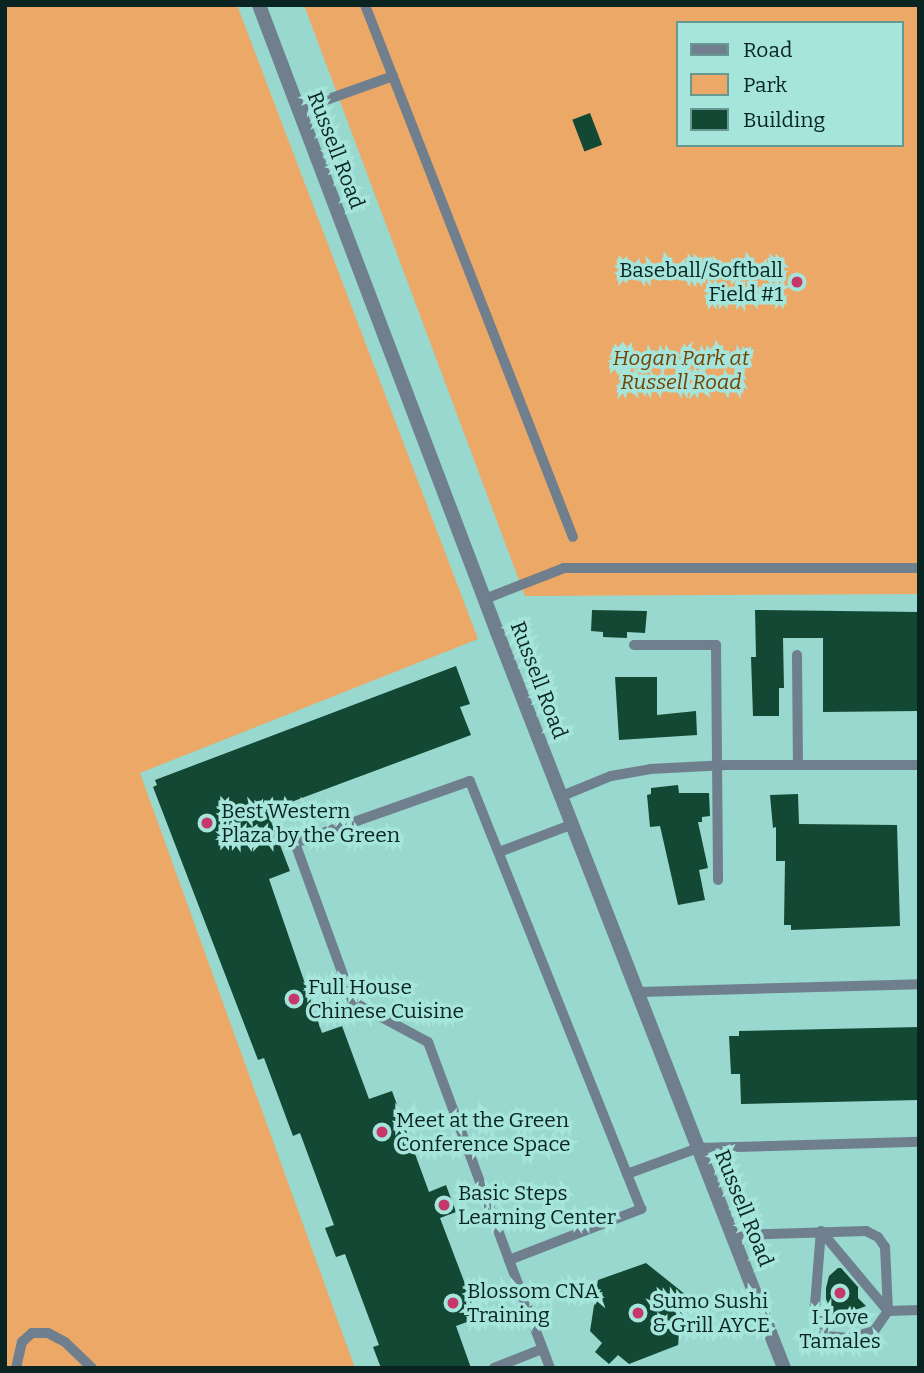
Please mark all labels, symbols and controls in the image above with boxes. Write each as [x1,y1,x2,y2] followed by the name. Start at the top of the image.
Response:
[676,21,903,147] legend
[743,37,792,63] text: Road
[743,72,787,98] text: Park
[302,88,370,212] street label: Russell Road
[743,107,825,133] text: Building
[619,257,783,307] place label: Baseball/Softball Field #1
[789,274,805,290] marker: Baseball/Softball Field #1
[613,345,749,395] park label: Hogan Park at Russell Road
[505,618,573,742] street label: Russell Road
[221,798,400,848] place label: Best Western Plaza by the Green
[199,815,215,831] marker: Best Western Plaza by the Green
[308,974,464,1024] place label: Full House Chinese Cuisine
[286,991,302,1007] marker: Full House Chinese Cuisine
[396,1107,570,1157] place label: Meet at the Green Conference Space
[374,1124,390,1140] marker: Meet at the Green Conference Space
[709,1146,779,1270] street label: Russell Road
[458,1180,616,1230] place label: Basic Steps Learning Center
[436,1197,452,1213] marker: Basic Steps Learning Center
[467,1278,599,1328] place label: Blossom CNA Training
[832,1285,848,1301] marker: I Love Tamales
[652,1288,770,1338] place label: Sumo Sushi & Grill AYCE
[445,1295,461,1311] marker: Blossom CNA Training
[799,1304,881,1354] place label: I Love Tamales
[630,1305,646,1321] marker: Sumo Sushi & Grill AYCE

